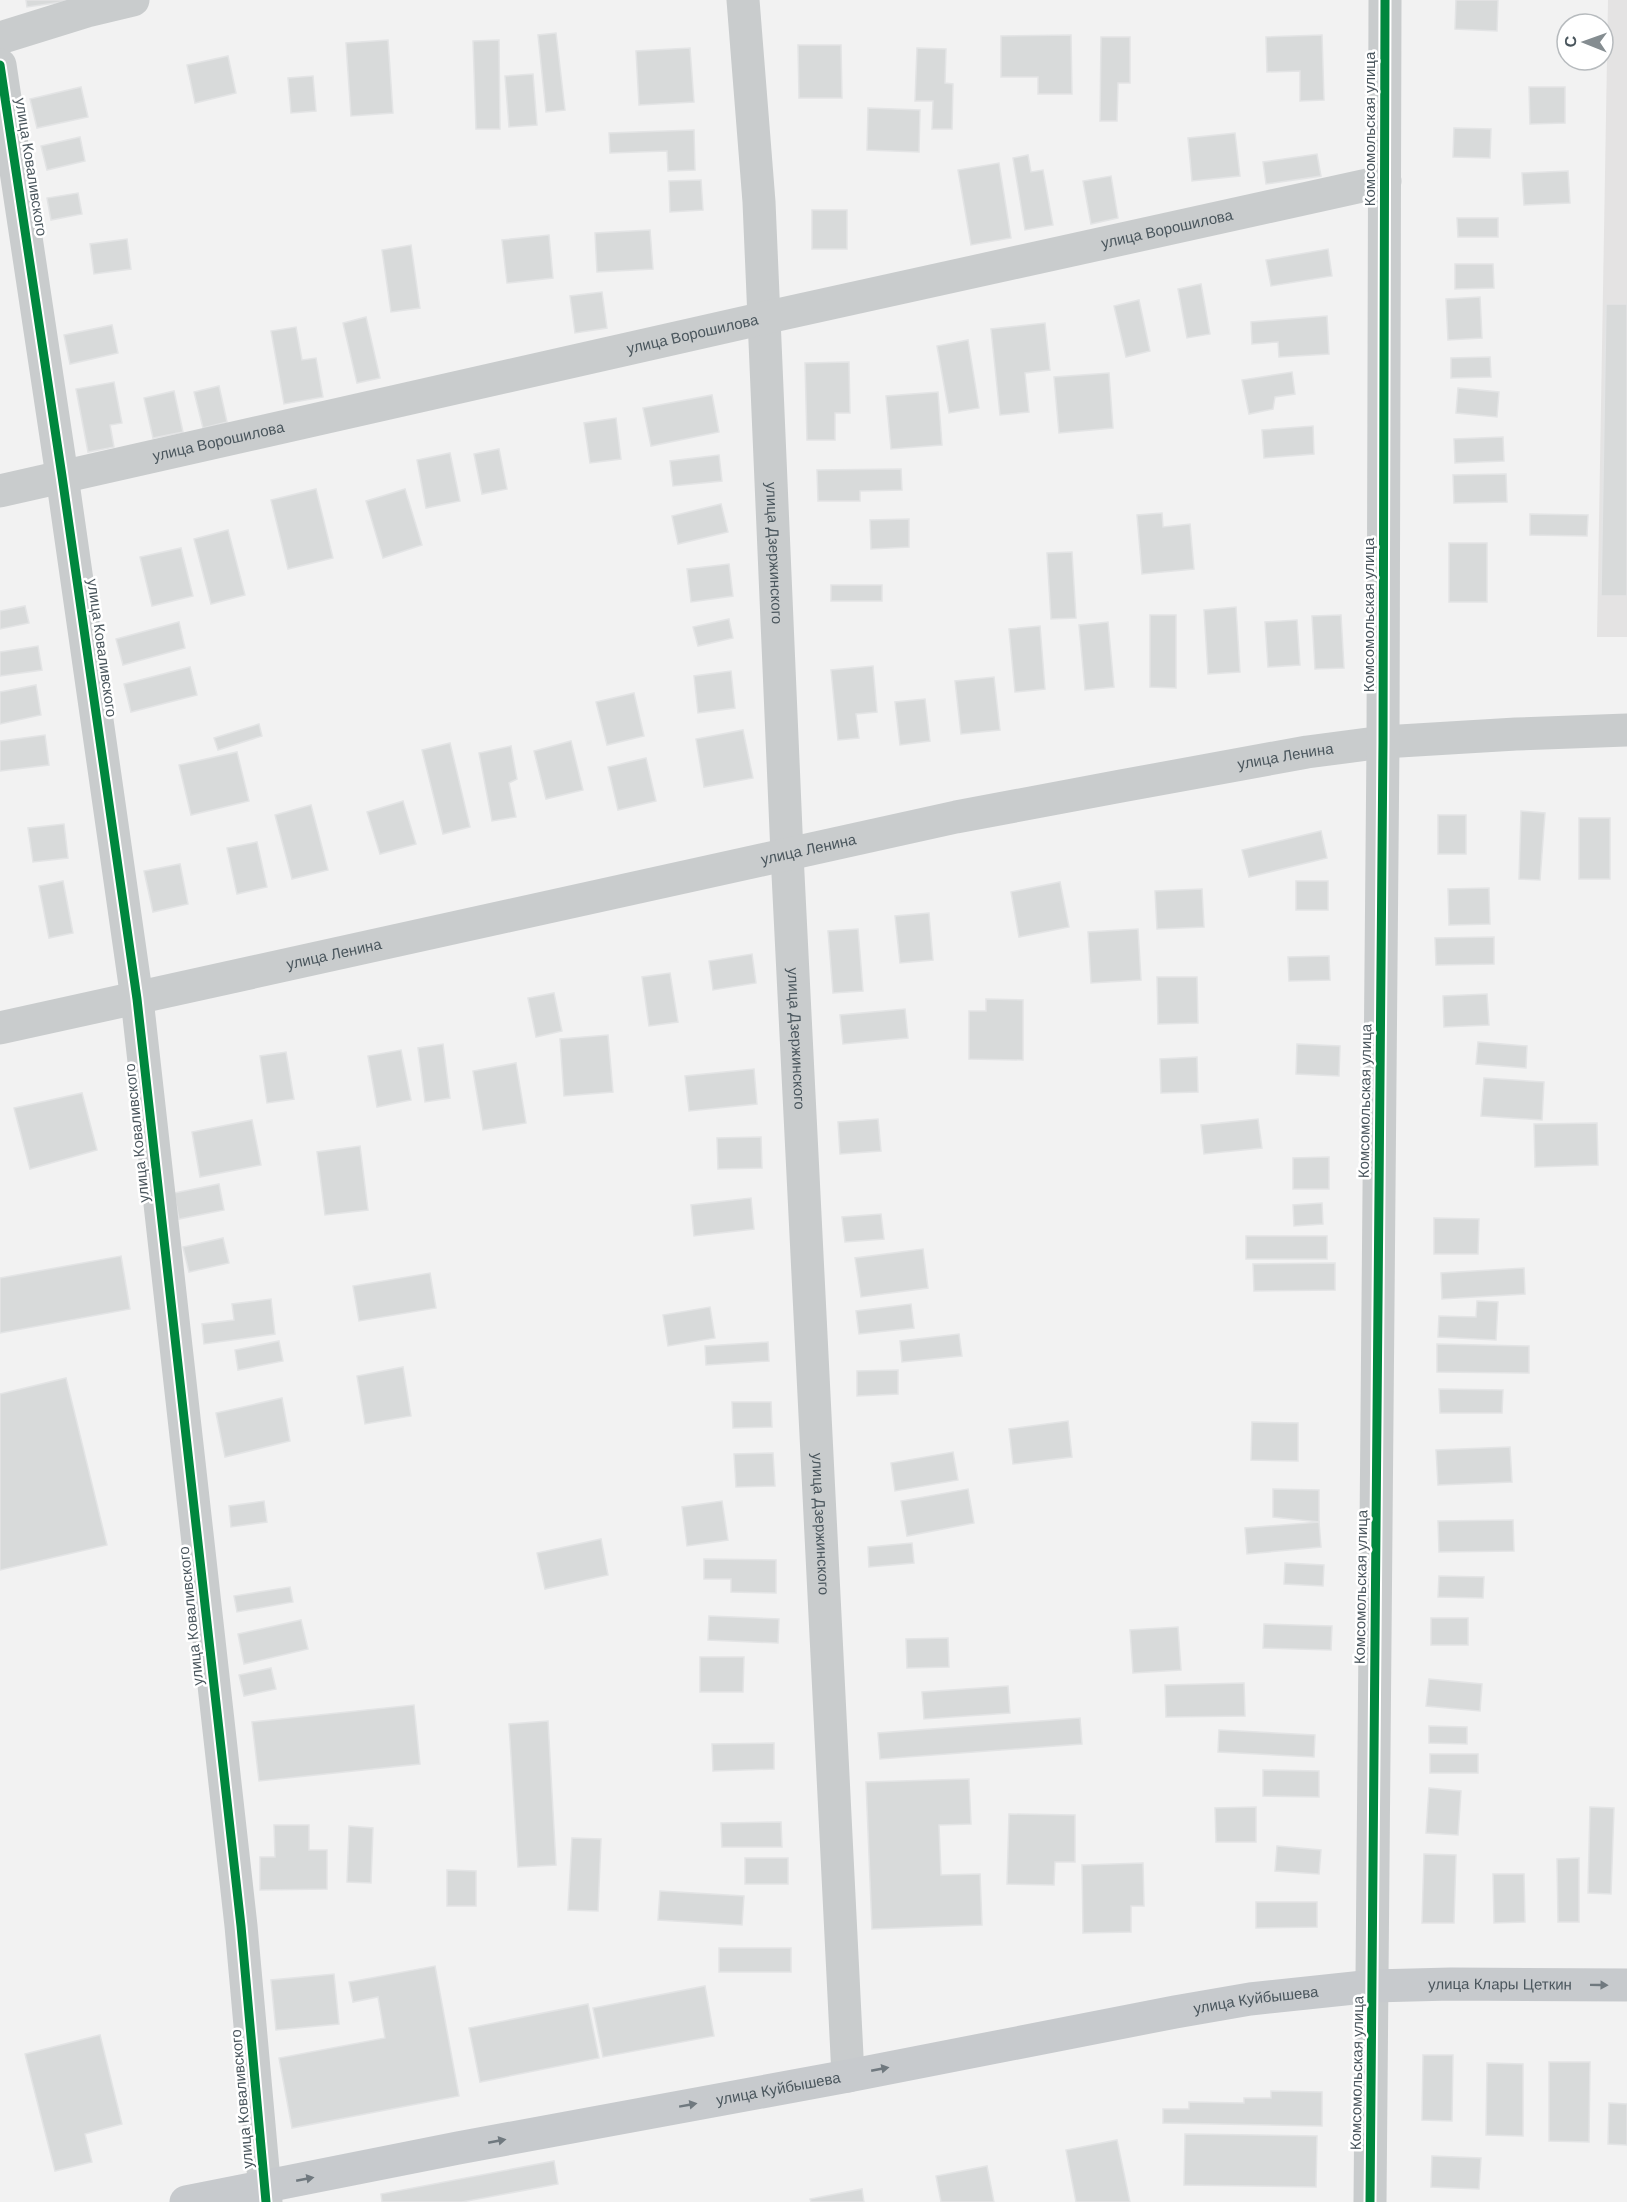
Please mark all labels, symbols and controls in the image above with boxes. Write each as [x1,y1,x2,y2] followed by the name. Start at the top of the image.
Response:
[1555,12,1615,72] north arrow
[1562,35,1579,48] text: С
[1361,51,1378,206] street label: Комсомольская улица
[12,97,51,237] street label: улица Коваливского
[1099,206,1235,251] street label: улица Ворошилова
[625,310,760,357] street label: улица Ворошилова
[151,418,286,464] street label: улица Ворошилова
[763,482,786,624] street label: улица Дзержинского
[1360,537,1377,692] street label: Комсомольская улица
[84,578,121,718] street label: улица Коваливского
[1236,740,1335,773] street label: улица Ленина
[759,830,858,868] street label: улица Ленина
[285,935,384,973] street label: улица Ленина
[785,967,809,1110] street label: улица Дзержинского
[1355,1023,1374,1178] street label: Комсомольская улица
[121,1063,152,1203] street label: улица Коваливского
[809,1452,833,1595] street label: улица Дзержинского
[1351,1509,1370,1664] street label: Комсомольская улица
[175,1546,206,1686] street label: улица Коваливского
[1428,1975,1572,1993] street label: улица Клары Цеткин
[1590,1980,1609,1990] one-way arrow
[1192,1983,1320,2017] street label: улица Куйбышева
[1347,1995,1366,2150] street label: Комсомольская улица
[227,2029,256,2169] street label: улица Коваливского
[871,2064,890,2073] one-way arrow
[715,2068,842,2108] street label: улица Куйбышева
[679,2100,698,2109] one-way arrow
[487,2136,506,2145] one-way arrow
[296,2173,315,2183] one-way arrow

